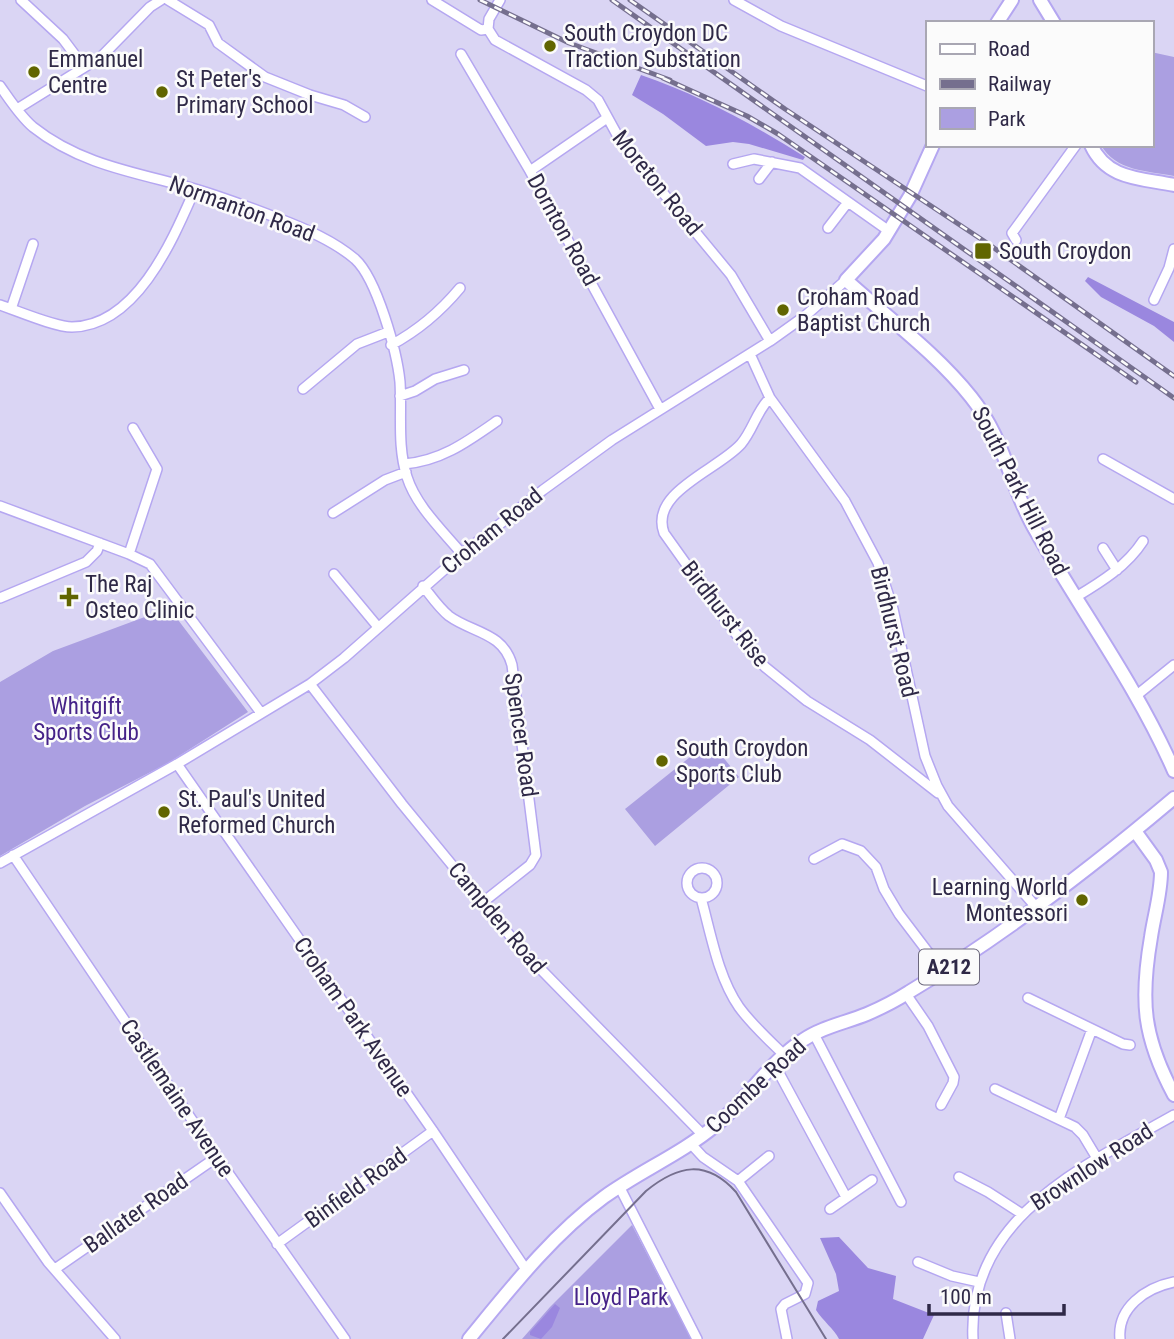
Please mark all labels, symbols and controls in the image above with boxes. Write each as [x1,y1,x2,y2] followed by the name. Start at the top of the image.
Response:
[564,20,741,73] place label: South Croydon DC Traction Substation
[926,21,1153,147] legend
[988,37,1030,61] text: Road
[542,38,558,54] marker: South Croydon DC Traction Substation
[48,46,143,99] place label: Emmanuel Centre
[26,64,42,80] marker: Emmanuel Centre
[176,66,313,119] place label: St Peter's Primary School
[988,72,1051,96] text: Railway
[154,84,170,100] marker: St Peter's Primary School
[988,107,1026,131] text: Park
[606,125,708,241] street label: Moreton Road
[521,169,605,291] street label: Dornton Road
[165,170,319,248] street label: Normanton Road
[999,238,1132,265] place label: South Croydon
[973,241,993,261] marker: South Croydon
[797,284,930,337] place label: Croham Road Baptist Church
[775,302,791,318] marker: Croham Road Baptist Church
[966,402,1074,580] street label: South Park Hill Road
[436,482,548,580] street label: Croham Road
[675,556,775,672] street label: Birdhurst Rise
[865,564,923,700] street label: Birdhurst Road
[85,571,194,624] place label: The Raj Osteo Clinic
[59,587,79,607] marker: The Raj Osteo Clinic
[499,671,543,799] street label: Spencer Road
[33,693,139,746] park label: Whitgift Sports Club
[676,735,809,788] place label: South Croydon Sports Club
[654,753,670,769] marker: South Croydon Sports Club
[178,786,335,839] place label: St. Paul's United Reformed Church
[156,804,172,820] marker: St. Paul's United Reformed Church
[442,857,552,979] street label: Campden Road
[932,874,1068,927] place label: Learning World Montessori
[1074,892,1090,908] marker: Learning World Montessori
[288,932,418,1102] street label: Croham Park Avenue
[919,950,979,984] road number: A212
[114,1014,240,1182] street label: Castlemaine Avenue
[700,1033,812,1139] street label: Coombe Road
[1026,1117,1158,1217] street label: Brownlow Road
[300,1142,412,1234] street label: Binfield Road
[79,1167,193,1259] street label: Ballater Road
[929,1272,1064,1316] scale bar
[574,1284,669,1311] park label: Lloyd Park
[940,1285,992,1309] text: 100 m

